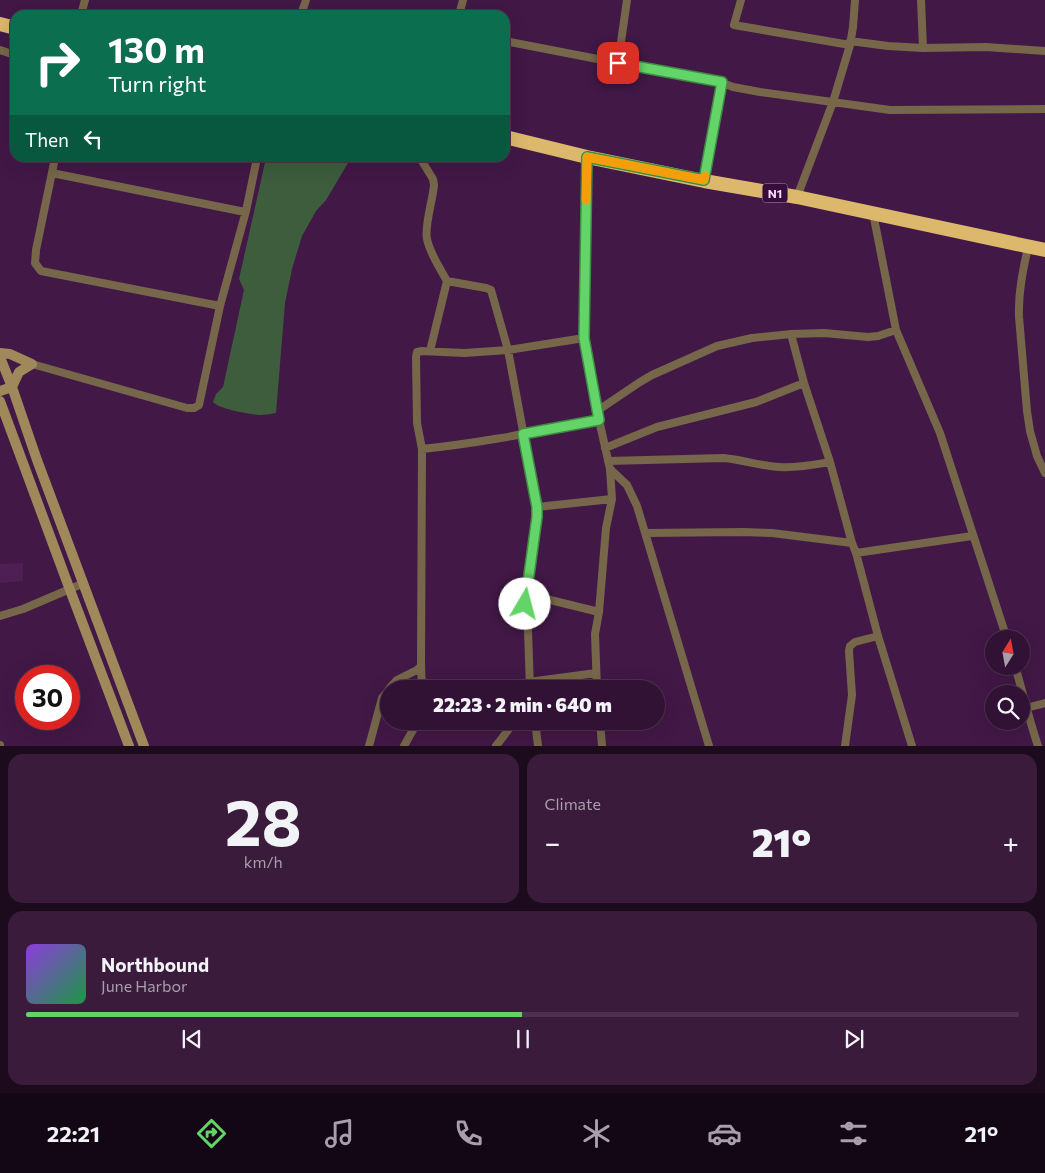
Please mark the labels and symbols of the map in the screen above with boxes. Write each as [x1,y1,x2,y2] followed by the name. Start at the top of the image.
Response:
[597,42,639,84] pin
[762,184,788,202] road number: N1
[498,577,550,629] position arrow
[985,630,1030,675] north arrow
[15,665,80,730] speed limit sign: 30

